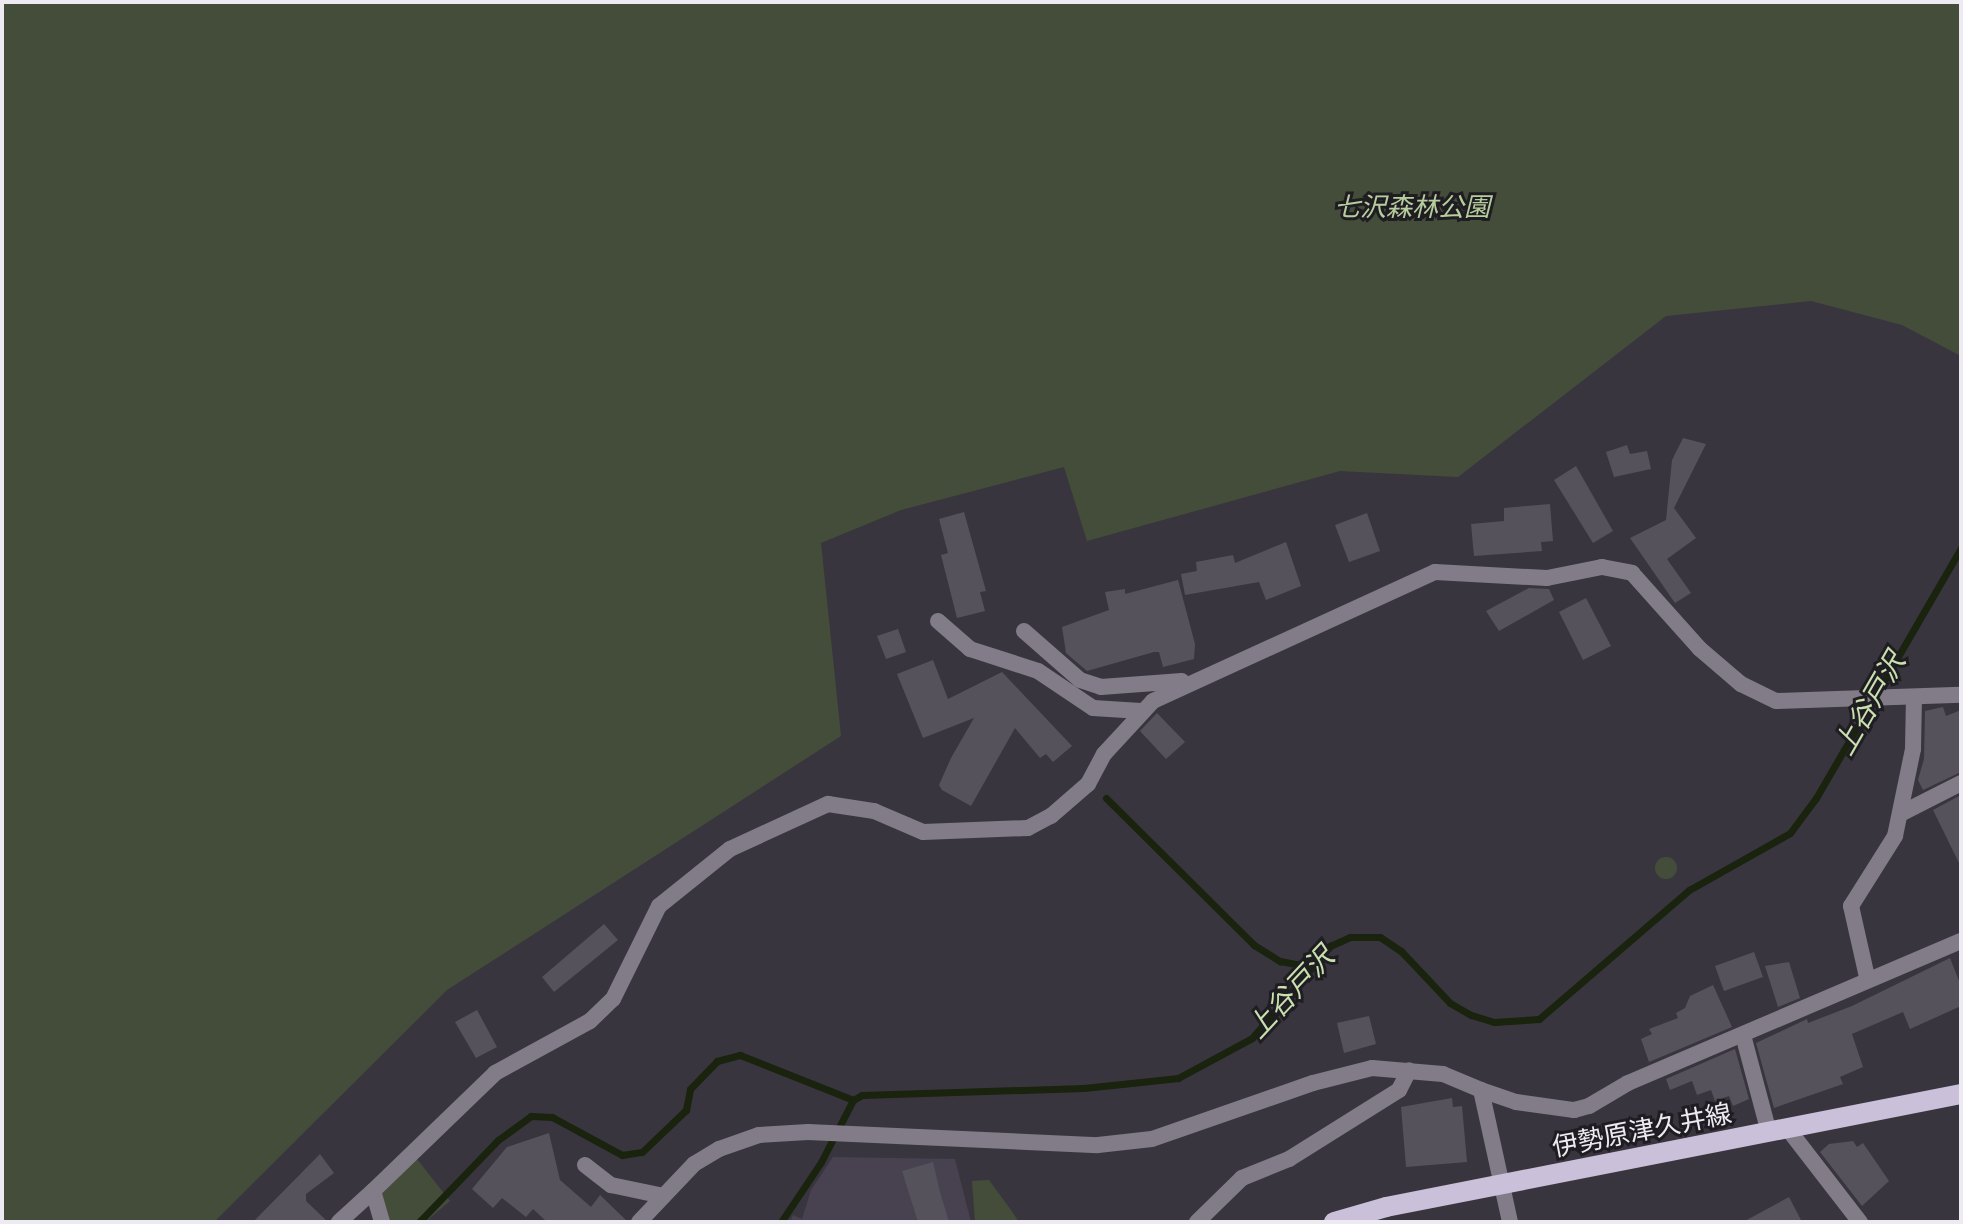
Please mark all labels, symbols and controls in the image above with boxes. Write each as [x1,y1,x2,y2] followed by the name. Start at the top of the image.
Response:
[1334,192,1490,224] park label: 七沢森林公園
[1827,647,1913,761] water label: 上谷戸沢
[1241,941,1341,1045] water label: 上谷戸沢
[1550,1098,1734,1164] street label: 伊勢原津久井線

